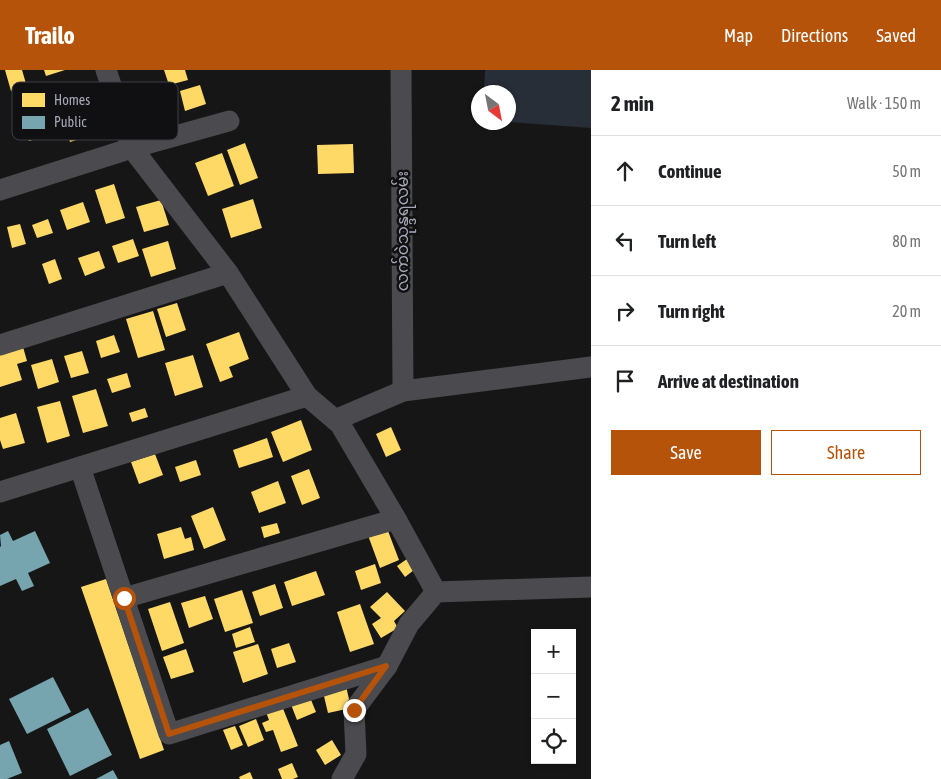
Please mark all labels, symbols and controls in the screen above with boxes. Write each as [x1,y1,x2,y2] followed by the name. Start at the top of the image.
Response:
[25,22,75,49] text: Trailo
[724,25,753,46] text: Map
[781,25,848,46] text: Directions
[876,25,916,46] text: Saved
[12,82,178,140] legend
[471,85,516,130] north arrow
[611,91,654,115] text: 2 min
[54,92,90,108] text: Homes
[847,94,921,112] text: Walk · 150 m
[54,114,87,130] text: Public
[611,157,639,185] icon: ahead
[658,160,722,182] text: Continue
[892,162,921,180] text: 50 m
[391,171,417,291] street label: လက်ဝဲသုန္ဒရလမ်း
[611,227,639,255] icon: left
[658,230,716,252] text: Turn left
[892,232,921,250] text: 80 m
[611,297,639,325] icon: right
[658,300,725,322] text: Turn right
[892,302,921,320] text: 20 m
[611,367,639,395] icon: arrive
[658,370,799,392] text: Arrive at destination
[611,430,761,475] button: Save
[771,430,921,475] button: Share
[113,587,136,610] route start
[531,629,576,764] map controls
[531,629,576,674] button: +
[531,674,576,719] button: −
[343,699,366,722] route end
[531,719,576,764] button: locate

